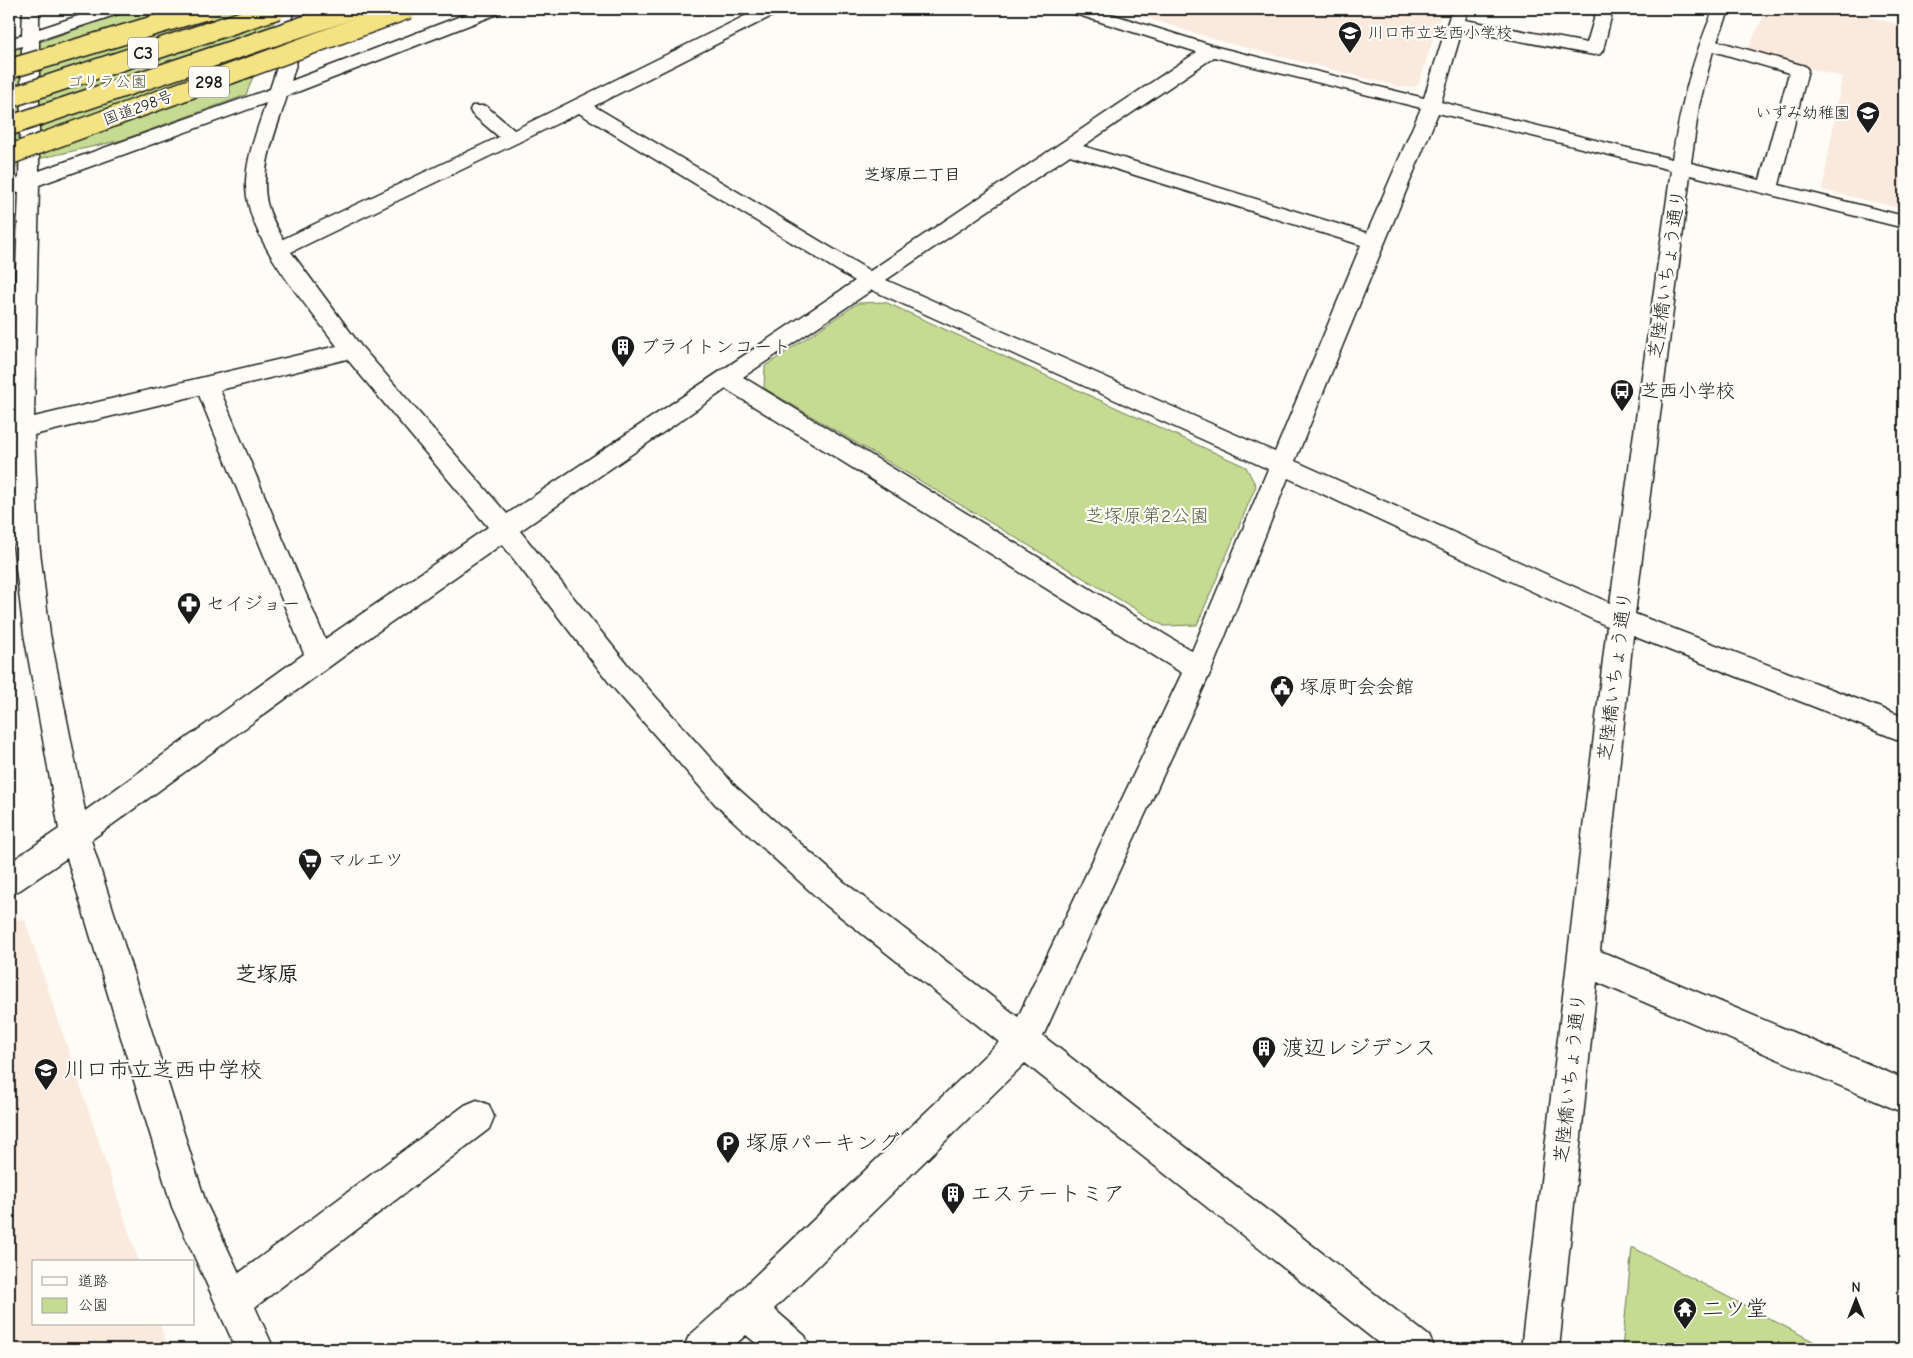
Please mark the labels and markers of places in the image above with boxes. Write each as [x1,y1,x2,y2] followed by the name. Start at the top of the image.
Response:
[1337,20,1363,54] school or university icon: 川口市立芝西小学校
[1368,24,1512,42] place label: 川口市立芝西小学校
[1855,100,1881,134] school or university icon: いずみ幼稚園
[1755,104,1850,122] place label: いずみ幼稚園
[610,334,636,368] building icon: ブライトンコート
[640,336,791,358] place label: ブライトンコート
[1609,378,1635,412] bus stop icon: 芝西小学校
[1640,380,1735,402] place label: 芝西小学校
[176,591,202,625] pharmacy icon: セイジョー
[206,593,301,615] place label: セイジョー
[1269,674,1295,708] public building icon: 塚原町会会館
[1300,676,1414,698] place label: 塚原町会会館
[297,847,323,881] supermarket icon: マルエツ
[328,849,404,871] place label: マルエツ
[1251,1035,1277,1069] building icon: 渡辺レジデンス
[1282,1035,1436,1061] place label: 渡辺レジデンス
[33,1057,59,1091] school or university icon: 川口市立芝西中学校
[64,1057,262,1083] place label: 川口市立芝西中学校
[715,1130,741,1164] parking icon: 塚原パーキング
[746,1130,900,1156] place label: 塚原パーキング
[940,1181,966,1215] building icon: エステートミア
[970,1181,1125,1207] place label: エステートミア
[1672,1296,1698,1330] temple icon: 二ツ堂
[1702,1296,1768,1322] place label: 二ツ堂

